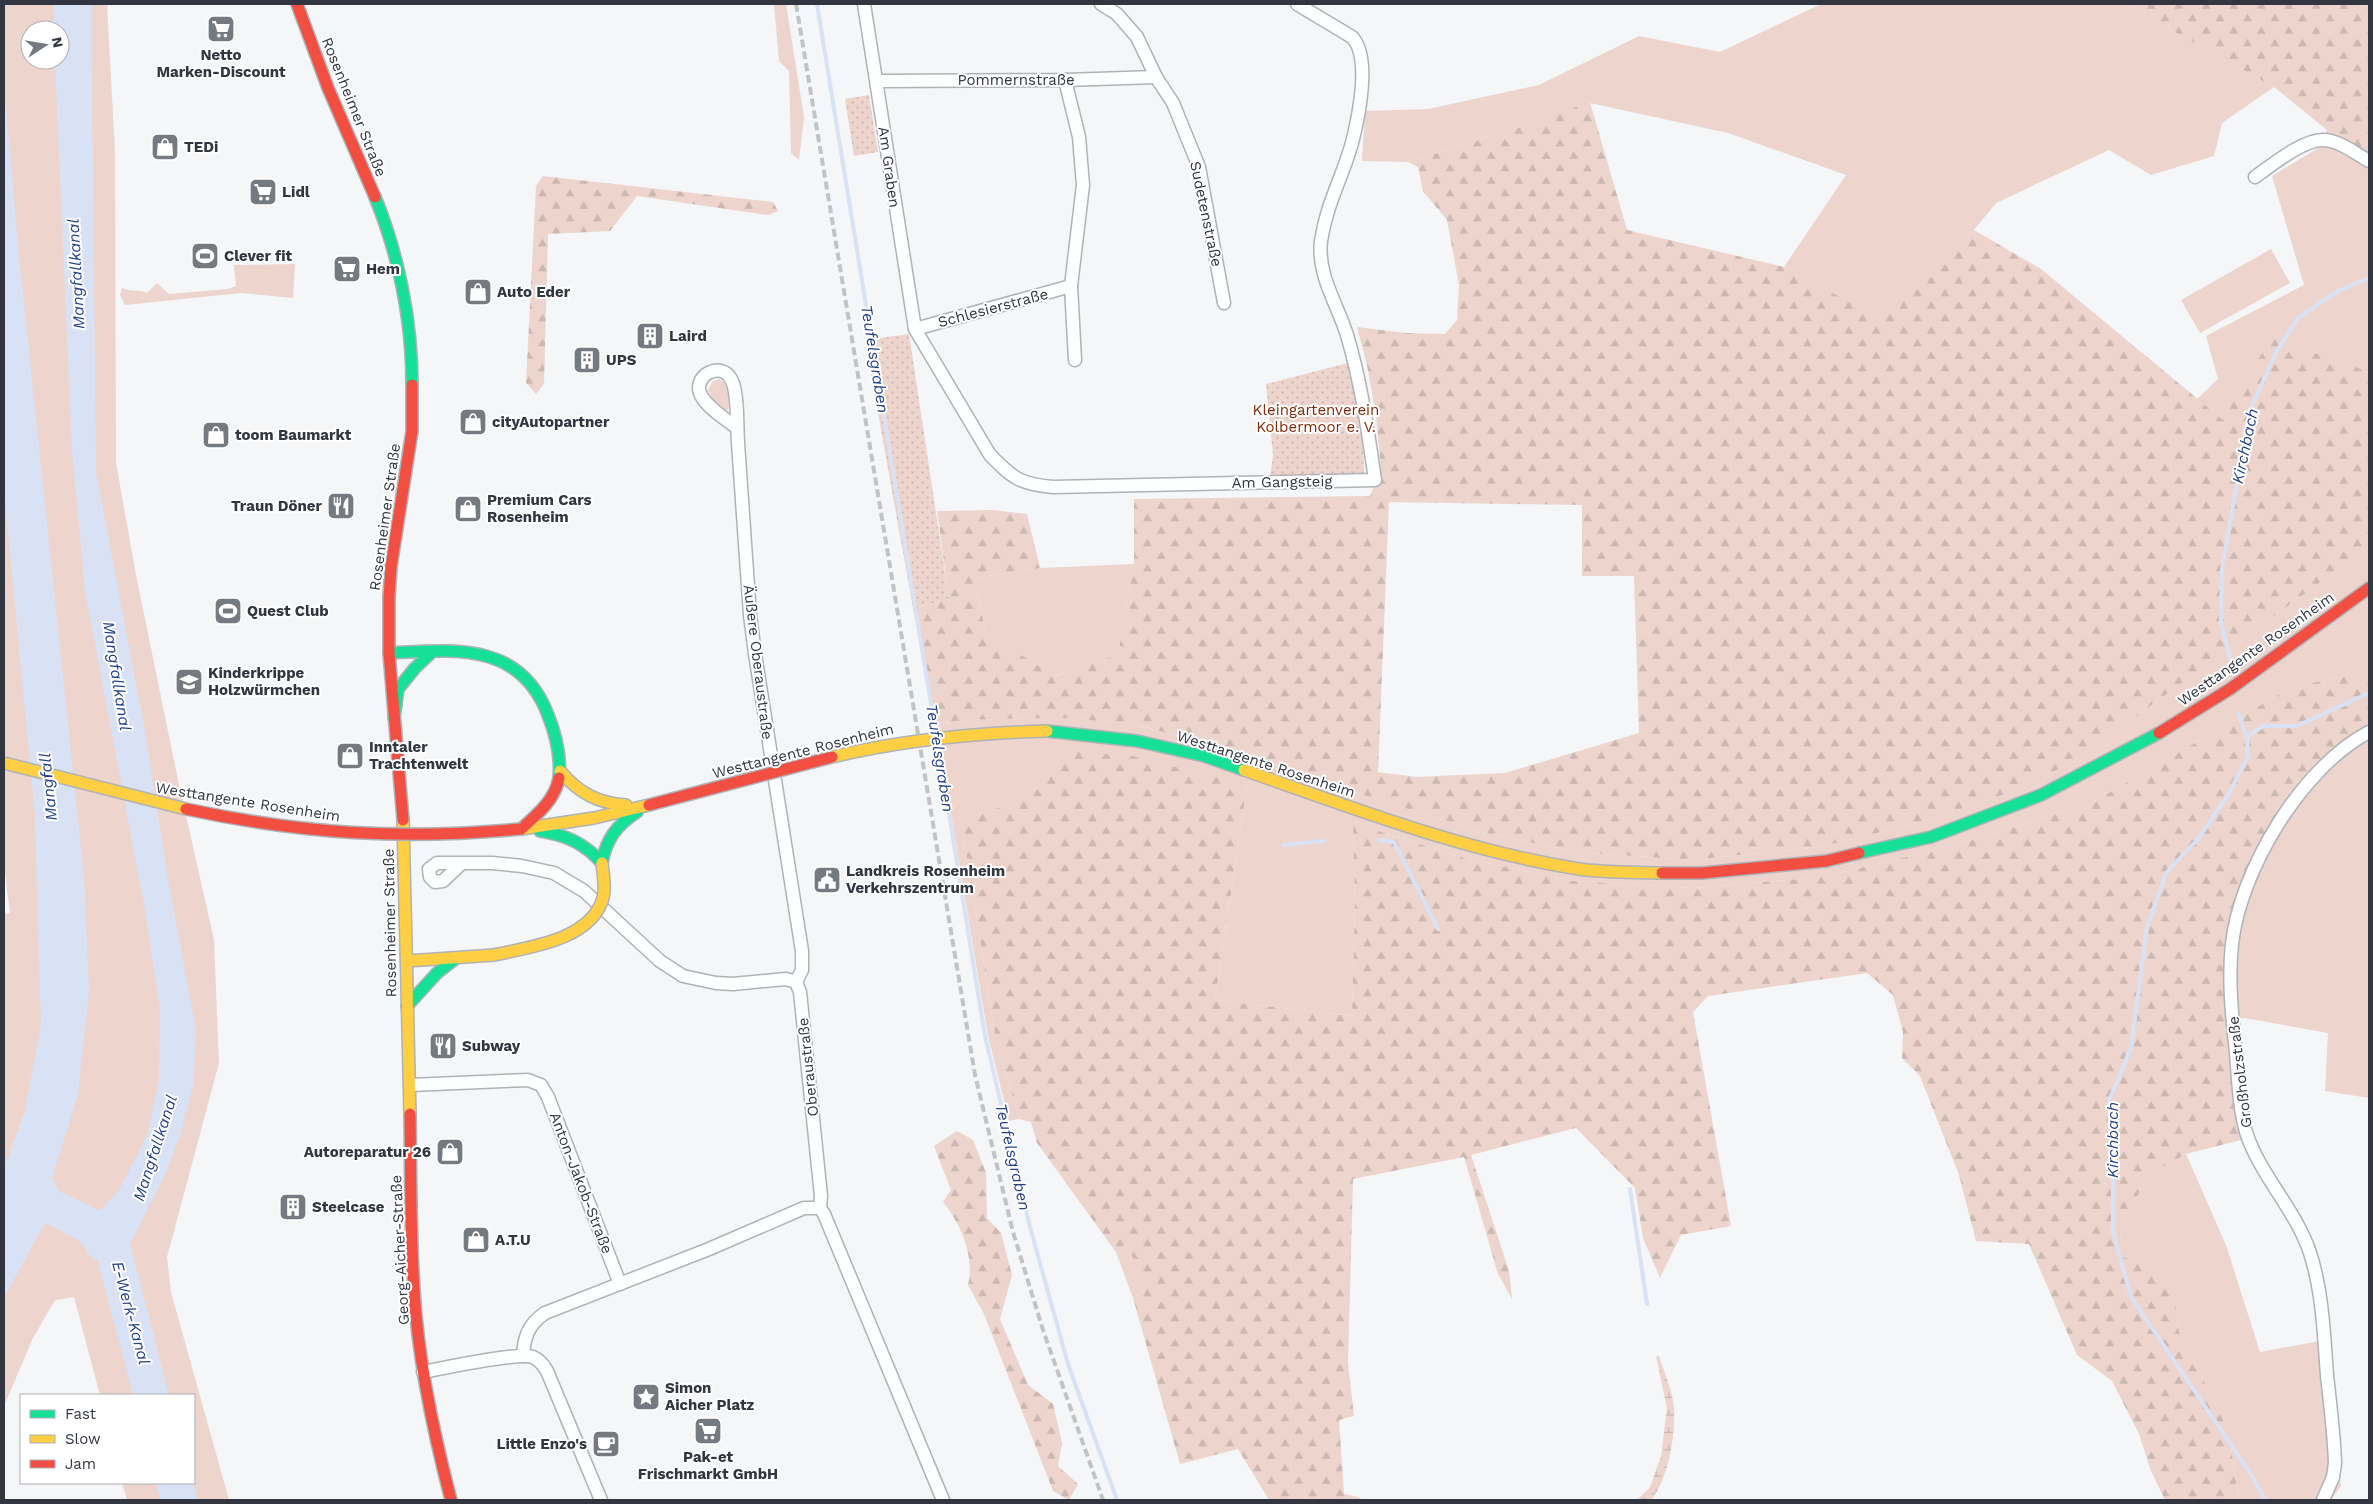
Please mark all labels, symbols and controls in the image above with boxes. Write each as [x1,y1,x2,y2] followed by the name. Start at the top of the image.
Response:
[206,14,236,44] supermarket icon: Netto Marken-Discount
[20,20,70,70] north arrow
[318,35,390,179] street label: Rosenheimer Straße
[49,36,67,49] text: N
[156,46,286,81] place label: Netto Marken-Discount
[957,71,1075,89] street label: Pommernstraße
[874,125,904,209] street label: Am Graben
[150,132,180,162] shop icon: TEDi
[184,138,218,156] place label: TEDi
[1186,160,1226,268] street label: Sudetenstraße
[248,177,278,207] supermarket icon: Lidl
[282,183,310,201] place label: Lidl
[64,218,88,330] water label: Mangfallkanal
[190,241,220,271] sports icon: Clever fit
[224,247,293,265] place label: Clever fit
[332,254,362,284] supermarket icon: Hem
[366,260,400,278] place label: Hem
[463,277,493,307] shop icon: Auto Eder
[497,283,571,301] place label: Auto Eder
[936,285,1050,331] street label: Schlesierstraße
[857,304,893,414] water label: Teufelsgraben
[635,321,665,351] building icon: Laird
[669,327,707,345] place label: Laird
[572,345,602,375] building icon: UPS
[606,351,637,369] place label: UPS
[1253,401,1379,436] park label: Kleingartenverein Kolbermoor e. V.
[458,407,488,437] shop icon: cityAutopartner
[2228,407,2262,485] water label: Kirchbach
[492,413,610,431] place label: cityAutopartner
[201,420,231,450] shop icon: toom Baumarkt
[235,426,352,444] place label: toom Baumarkt
[366,442,404,592] street label: Rosenheimer Straße
[1231,472,1333,492] street label: Am Gangsteig
[326,491,356,521] restaurant icon: Traun Döner
[487,491,591,526] place label: Premium Cars Rosenheim
[453,494,483,524] shop icon: Premium Cars Rosenheim
[231,497,323,515] place label: Traun Döner
[740,584,776,740] street label: Äußere Oberaustraße
[2174,588,2338,710] street label: Westtangente Rosenheim
[213,596,243,626] sports icon: Quest Club
[247,602,329,620] place label: Quest Club
[99,620,135,732] water label: Mangfallkanal
[208,664,320,699] place label: Kinderkrippe Holzwürmchen
[174,667,204,697] school or university icon: Kinderkrippe Holzwürmchen
[922,703,958,813] water label: Teufelsgraben
[710,720,896,782] street label: Westtangente Rosenheim
[1175,727,1357,801] street label: Westtangente Rosenheim
[369,738,469,773] place label: Inntaler Trachtenwelt
[335,741,365,771] shop icon: Inntaler Trachtenwelt
[35,752,61,822] water label: Mangfall
[154,779,342,825] street label: Westtangente Rosenheim
[380,849,400,997] street label: Rosenheimer Straße
[846,862,1005,897] place label: Landkreis Rosenheim Verkehrszentrum
[812,865,842,895] public building icon: Landkreis Rosenheim Verkehrszentrum
[2224,1015,2256,1129] street label: Großholzstraße
[794,1017,822,1117] street label: Oberaustraße
[428,1031,458,1061] restaurant icon: Subway
[462,1037,521,1055] place label: Subway
[129,1092,181,1204] water label: Mangfallkanal
[991,1102,1035,1212] water label: Teufelsgraben
[2103,1102,2122,1178] water label: Kirchbach
[546,1110,616,1256] street label: Anton-Jakob-Straße
[435,1137,465,1167] shop icon: Autoreparatur 26
[304,1143,431,1161] place label: Autoreparatur 26
[387,1174,413,1326] street label: Georg-Aicher-Straße
[278,1192,308,1222] building icon: Steelcase
[312,1198,385,1216] place label: Steelcase
[461,1225,491,1255] shop icon: A.T.U
[495,1231,531,1249] place label: A.T.U
[108,1259,154,1367] water label: E-Werk-Kanal
[665,1379,755,1414] place label: Simon Aicher Platz
[631,1382,661,1412] place icon: Simon Aicher Platz
[20,1394,195,1484] legend
[65,1405,97,1423] text: Fast
[693,1416,723,1446] supermarket icon: Pak-et Frischmarkt GmbH
[591,1429,621,1459] cafe icon: Little Enzo's
[65,1430,101,1448] text: Slow
[496,1435,587,1453] place label: Little Enzo's
[638,1448,778,1483] place label: Pak-et Frischmarkt GmbH
[65,1455,96,1473] text: Jam

